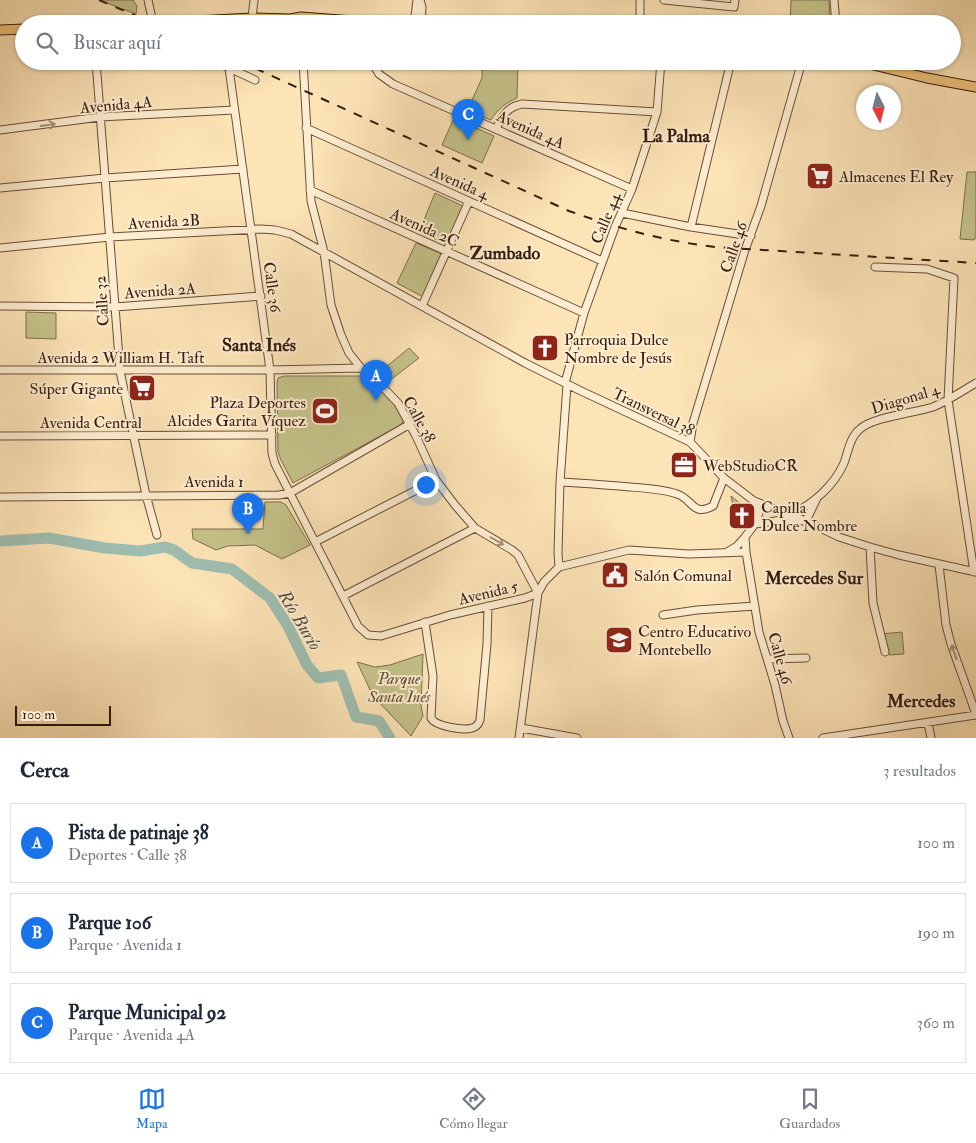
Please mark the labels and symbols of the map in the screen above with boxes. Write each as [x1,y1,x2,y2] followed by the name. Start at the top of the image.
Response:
[856,85,901,130] north arrow
[78,92,153,118] street label: Avenida 4A
[452,99,484,140] pin: C
[493,106,568,154] street label: Avenida 4A
[40,119,56,129] one-way arrow
[642,125,710,148] district label: La Palma
[426,161,493,205] street label: Avenida 4
[805,161,835,191] supermarket icon: Almacenes El Rey
[838,167,954,187] place label: Almacenes El Rey
[587,188,626,247] street label: Calle 44
[386,203,462,252] street label: Avenida 2C
[127,210,201,234] street label: Avenida 2B
[716,218,752,276] street label: Calle 46
[470,242,541,265] district label: Zumbado
[259,261,286,315] street label: Calle 36
[90,275,114,327] street label: Calle 32
[123,279,197,304] street label: Avenida 2A
[564,330,672,369] place label: Parroquia Dulce Nombre de Jesús
[530,333,560,363] church icon: Parroquia Dulce Nombre de Jesús
[222,334,296,357] district label: Santa Inés
[37,348,204,368] street label: Avenida 2 William H. Taft
[360,360,392,401] pin: A
[127,373,157,403] supermarket icon: Súper Gigante
[30,379,123,400] place label: Súper Gigante
[869,379,943,419] street label: Diagonal 4
[609,383,698,441] street label: Transversal 38
[166,393,306,431] place label: Plaza Deportes Alcides Garita Víquez
[398,393,440,447] street label: Calle 38
[310,396,340,426] sports icon: Plaza Deportes Alcides Garita Víquez
[39,413,142,433] street label: Avenida Central
[669,450,699,480] office icon: WebStudioCR
[702,456,798,476] place label: WebStudioCR
[183,472,244,492] street label: Avenida 1
[413,472,439,498] your location
[232,493,264,534] pin: B
[761,498,858,536] place label: Capilla Dulce Nombre
[727,501,757,531] church icon: Capilla Dulce Nombre
[489,536,504,546] one-way arrow
[600,560,630,590] public building icon: Salón Comunal
[634,566,732,586] place label: Salón Comunal
[764,567,863,590] district label: Mercedes Sur
[456,576,520,610] street label: Avenida 5
[272,585,327,655] water label: Río Burío
[638,622,752,660] place label: Centro Educativo Montebello
[604,625,634,655] school or university icon: Centro Educativo Montebello
[763,630,797,687] street label: Calle 46
[949,645,958,660] one-way arrow
[367,669,431,707] park label: Parque Santa Inés
[886,690,955,713] district label: Mercedes
[15,703,111,726] scale bar

